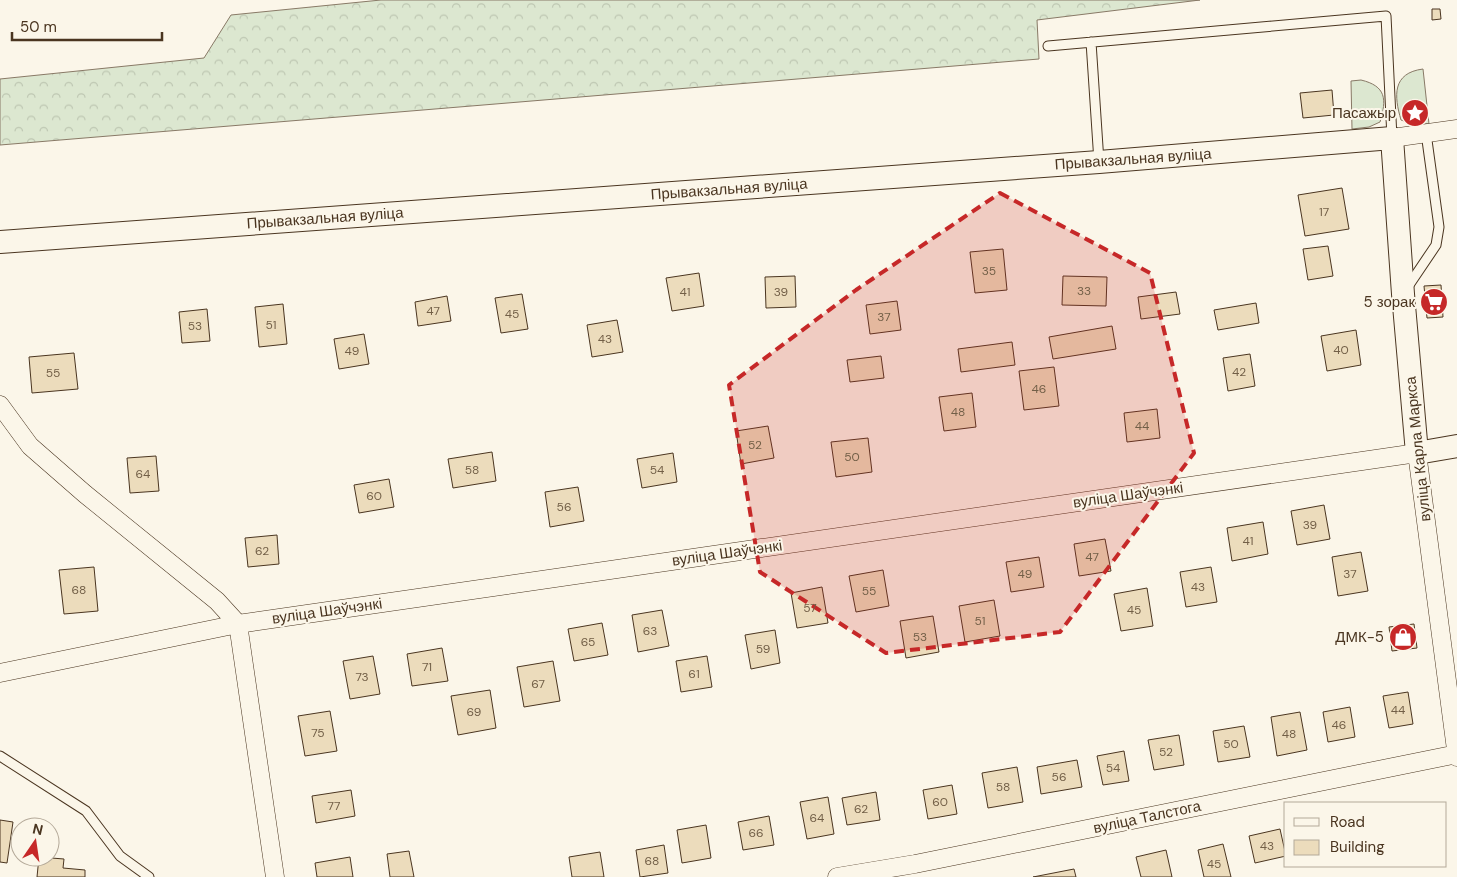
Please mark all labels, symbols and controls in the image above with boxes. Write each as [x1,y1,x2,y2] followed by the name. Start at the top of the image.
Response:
[12,10,162,42] scale bar
[20,17,57,37] text: 50 m
[1400,98,1430,128] place icon: Пасажыр
[1332,103,1396,123] place label: Пасажыр
[1054,143,1213,174] street label: Прывакзальная вуліца
[650,173,809,204] street label: Прывакзальная вуліца
[246,202,405,233] street label: Прывакзальная вуліца
[1319,204,1329,220] house number: 17
[982,263,996,279] house number: 35
[1077,283,1091,299] house number: 33
[679,284,691,300] house number: 41
[774,284,788,300] house number: 39
[1419,287,1449,317] supermarket icon: 5 зорак
[1364,292,1415,312] place label: 5 зорак
[426,303,440,319] house number: 47
[505,306,519,322] house number: 45
[877,309,891,325] house number: 37
[265,317,277,333] house number: 51
[188,318,202,334] house number: 53
[598,331,612,347] house number: 43
[1333,342,1349,358] house number: 40
[345,343,359,359] house number: 49
[1232,364,1246,380] house number: 42
[46,365,60,381] house number: 55
[1400,375,1436,523] street label: вуліца Карла Маркса
[1032,381,1046,397] house number: 46
[951,404,965,420] house number: 48
[1135,418,1149,434] house number: 44
[748,437,762,453] house number: 52
[844,449,860,465] house number: 50
[465,462,479,478] house number: 58
[650,462,664,478] house number: 54
[136,466,150,482] house number: 64
[1072,477,1184,513] street label: вуліца Шаўчэнкі
[366,488,382,504] house number: 60
[557,499,571,515] house number: 56
[1303,517,1317,533] house number: 39
[1242,533,1254,549] house number: 41
[671,535,783,571] street label: вуліца Шаўчэнкі
[255,543,269,559] house number: 62
[1085,549,1099,565] house number: 47
[1018,566,1032,582] house number: 49
[1343,566,1357,582] house number: 37
[1191,579,1205,595] house number: 43
[72,582,86,598] house number: 68
[862,583,876,599] house number: 55
[271,593,383,629] street label: вуліца Шаўчэнкі
[803,600,817,616] house number: 57
[1127,602,1141,618] house number: 45
[974,613,986,629] house number: 51
[1388,622,1418,652] shop icon: ДМК-5
[643,623,657,639] house number: 63
[1335,627,1384,647] place label: ДМК-5
[913,629,927,645] house number: 53
[581,634,595,650] house number: 65
[756,641,770,657] house number: 59
[422,659,432,675] house number: 71
[688,666,700,682] house number: 61
[355,669,369,685] house number: 73
[531,676,545,692] house number: 67
[1391,702,1405,718] house number: 44
[467,704,481,720] house number: 69
[1332,717,1346,733] house number: 46
[311,725,325,741] house number: 75
[1282,726,1296,742] house number: 48
[1223,736,1239,752] house number: 50
[1159,744,1173,760] house number: 52
[1106,760,1120,776] house number: 54
[1052,769,1066,785] house number: 56
[996,779,1010,795] house number: 58
[932,794,948,810] house number: 60
[1091,796,1203,838] street label: вуліца Талстога
[328,798,340,814] house number: 77
[854,801,868,817] house number: 62
[1284,802,1447,867] legend
[810,810,824,826] house number: 64
[1330,812,1365,832] text: Road
[10,817,60,867] north arrow
[31,819,45,839] text: N
[748,825,764,841] house number: 66
[1330,837,1385,857] text: Building
[1260,838,1274,854] house number: 43
[645,853,659,869] house number: 68
[1207,856,1221,872] house number: 45

